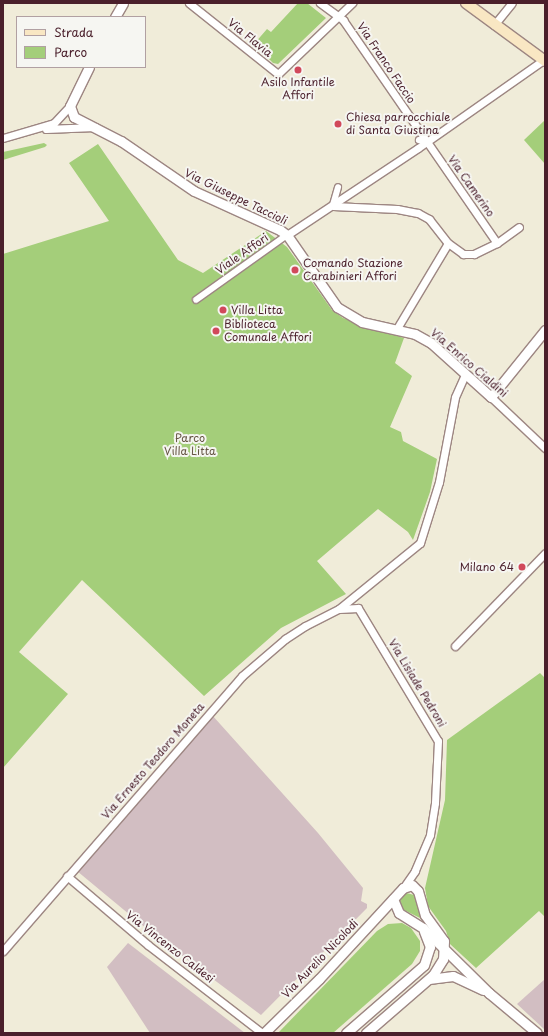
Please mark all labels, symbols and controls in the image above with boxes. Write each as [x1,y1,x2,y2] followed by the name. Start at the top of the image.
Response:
[16,16,146,68] legend
[226,16,274,60] street label: Via Flavia
[354,20,418,106] street label: Via Franco Faccio
[54,23,93,41] text: Strada
[54,43,87,61] text: Parco
[293,65,303,75] marker: Asilo Infantile Affori
[261,76,335,102] place label: Asilo Infantile Affori
[346,111,451,137] place label: Chiesa parrocchiale di Santa Giustina
[333,119,343,129] marker: Chiesa parrocchiale di Santa Giustina
[445,153,497,219] street label: Via Camerino
[182,166,290,228] street label: Via Giuseppe Taccioli
[213,231,271,277] street label: Viale Affori
[303,257,403,283] place label: Comando Stazione Carabinieri Affori
[290,265,300,275] marker: Comando Stazione Carabinieri Affori
[231,303,283,317] place label: Villa Litta
[218,305,228,315] marker: Villa Litta
[224,318,312,344] place label: Biblioteca Comunale Affori
[211,326,221,336] marker: Biblioteca Comunale Affori
[428,326,510,400] street label: Via Enrico Cialdini
[164,432,216,458] park label: Parco Villa Litta
[460,560,514,574] place label: Milano 64
[517,562,527,572] marker: Milano 64
[386,637,448,729] street label: Via Lisiade Pedroni
[98,700,208,822] street label: Via Ernesto Teodoro Moneta
[123,909,217,985] street label: Via Vincenzo Caldesi
[279,917,361,1001] street label: Via Aurelio Nicolodi

